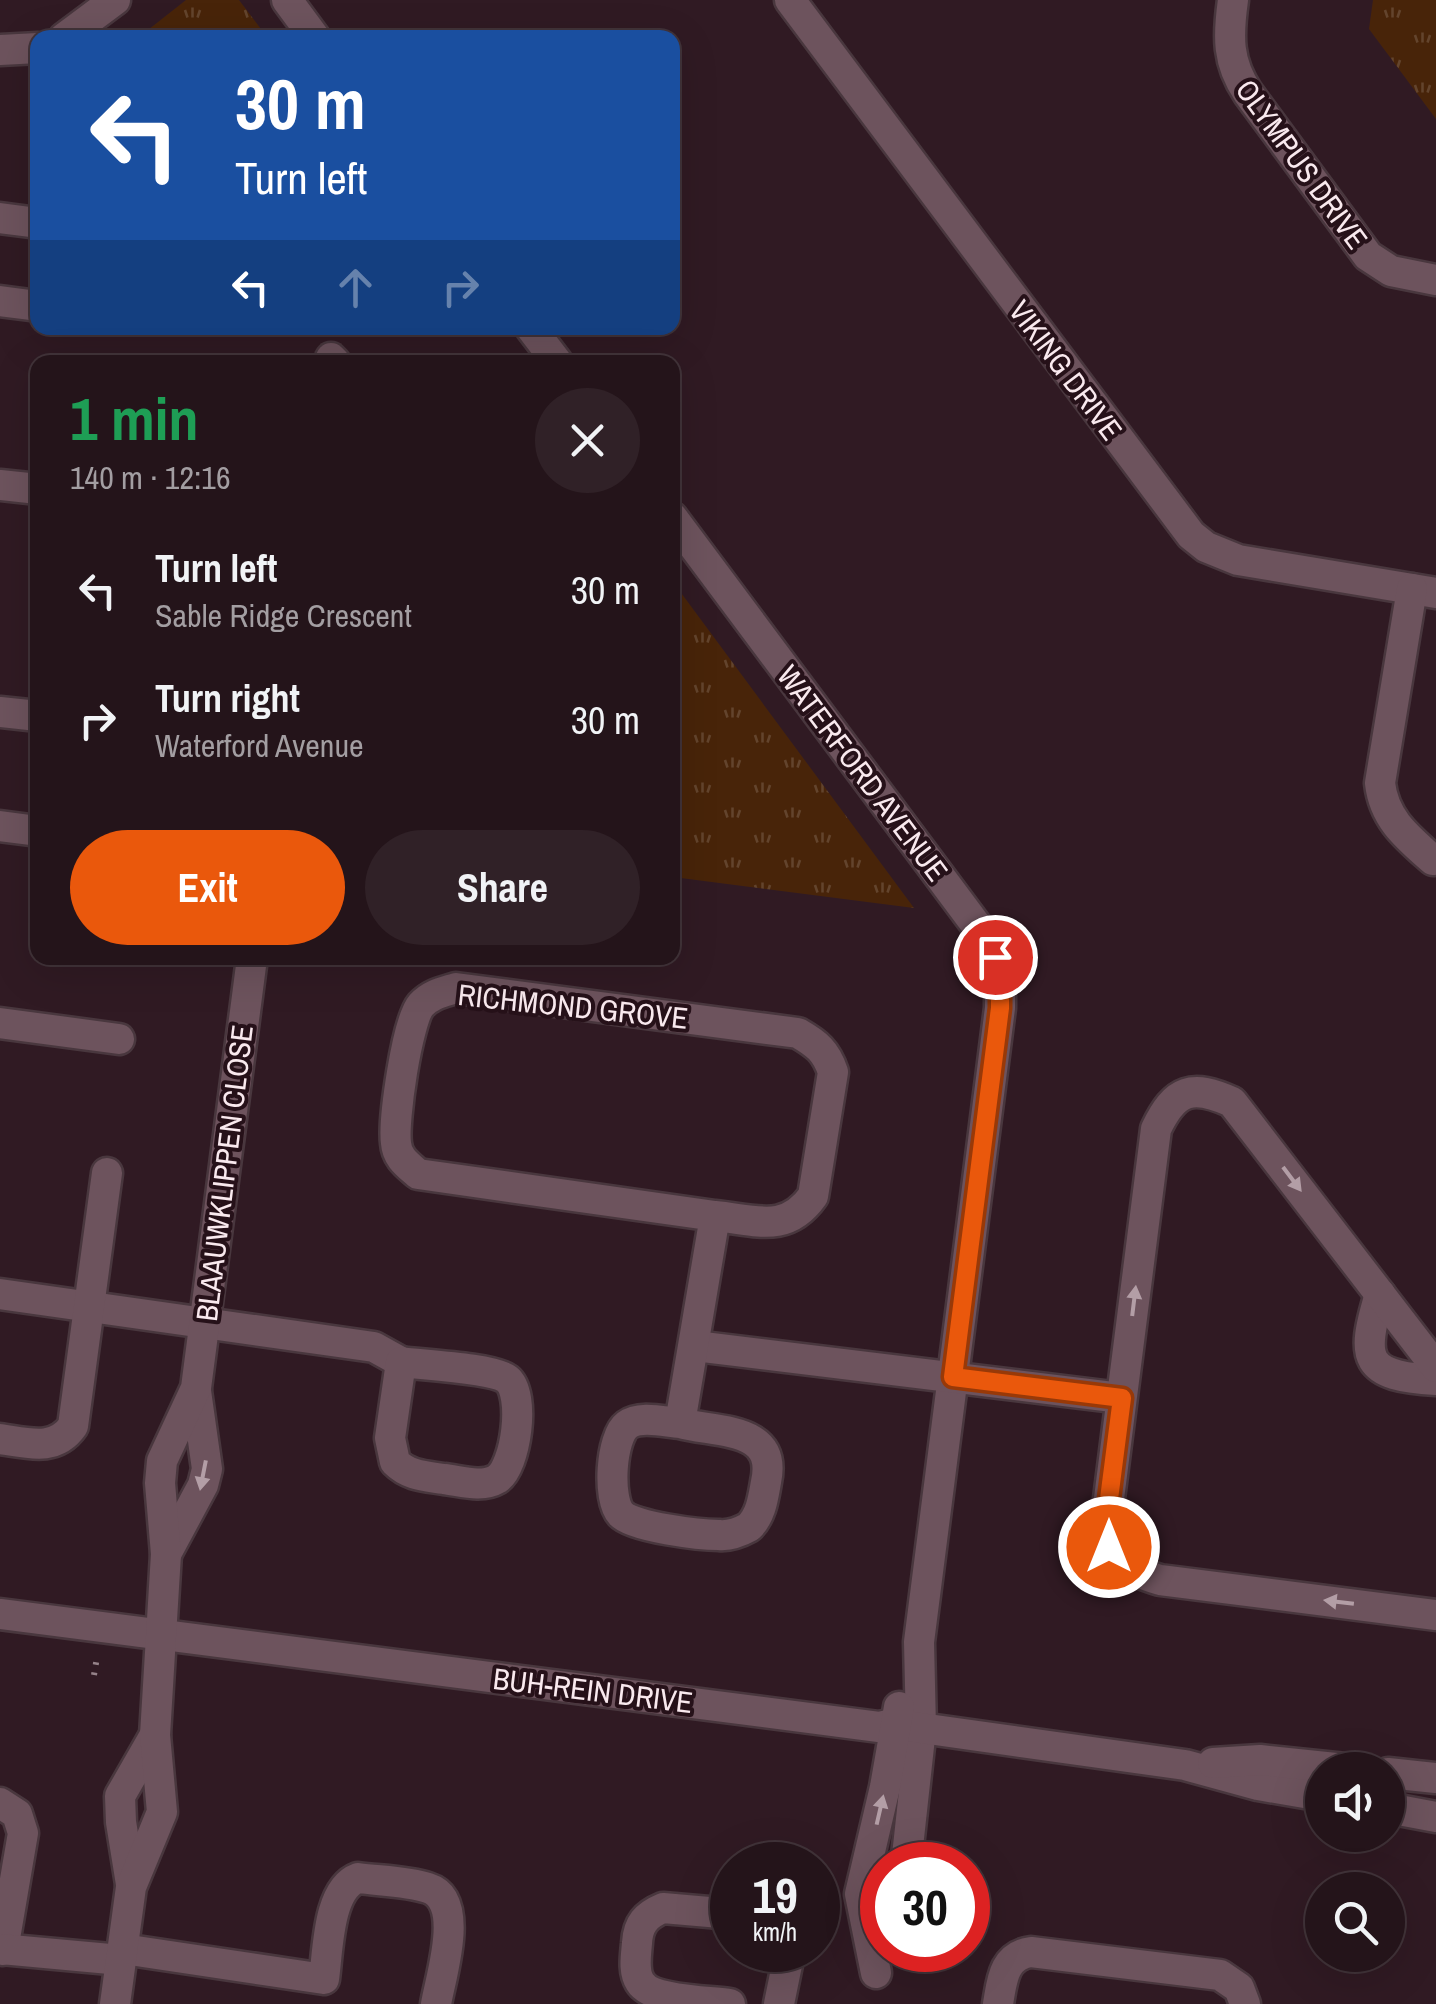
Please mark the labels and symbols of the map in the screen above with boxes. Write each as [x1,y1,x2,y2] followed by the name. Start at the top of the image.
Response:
[1227,71,1377,257] street label: OLYMPUS DRIVE
[1000,292,1132,448] street label: VIKING DRIVE
[769,657,957,889] street label: WATERFORD AVENUE
[953,915,1038,1000] pin
[456,974,690,1038] street label: RICHMOND GROVE
[186,1023,262,1323] street label: BLAAUWKLIPPEN CLOSE
[1281,1166,1301,1192] one-way arrow
[1126,1285,1142,1316] one-way arrow
[194,1460,210,1491] one-way arrow
[1057,1495,1161,1599] position arrow
[1323,1594,1355,1610] one-way arrow
[491,1658,695,1722] street label: BUH-REIN DRIVE
[873,1794,888,1825] one-way arrow
[860,1842,990,1972] speed limit sign: 30

